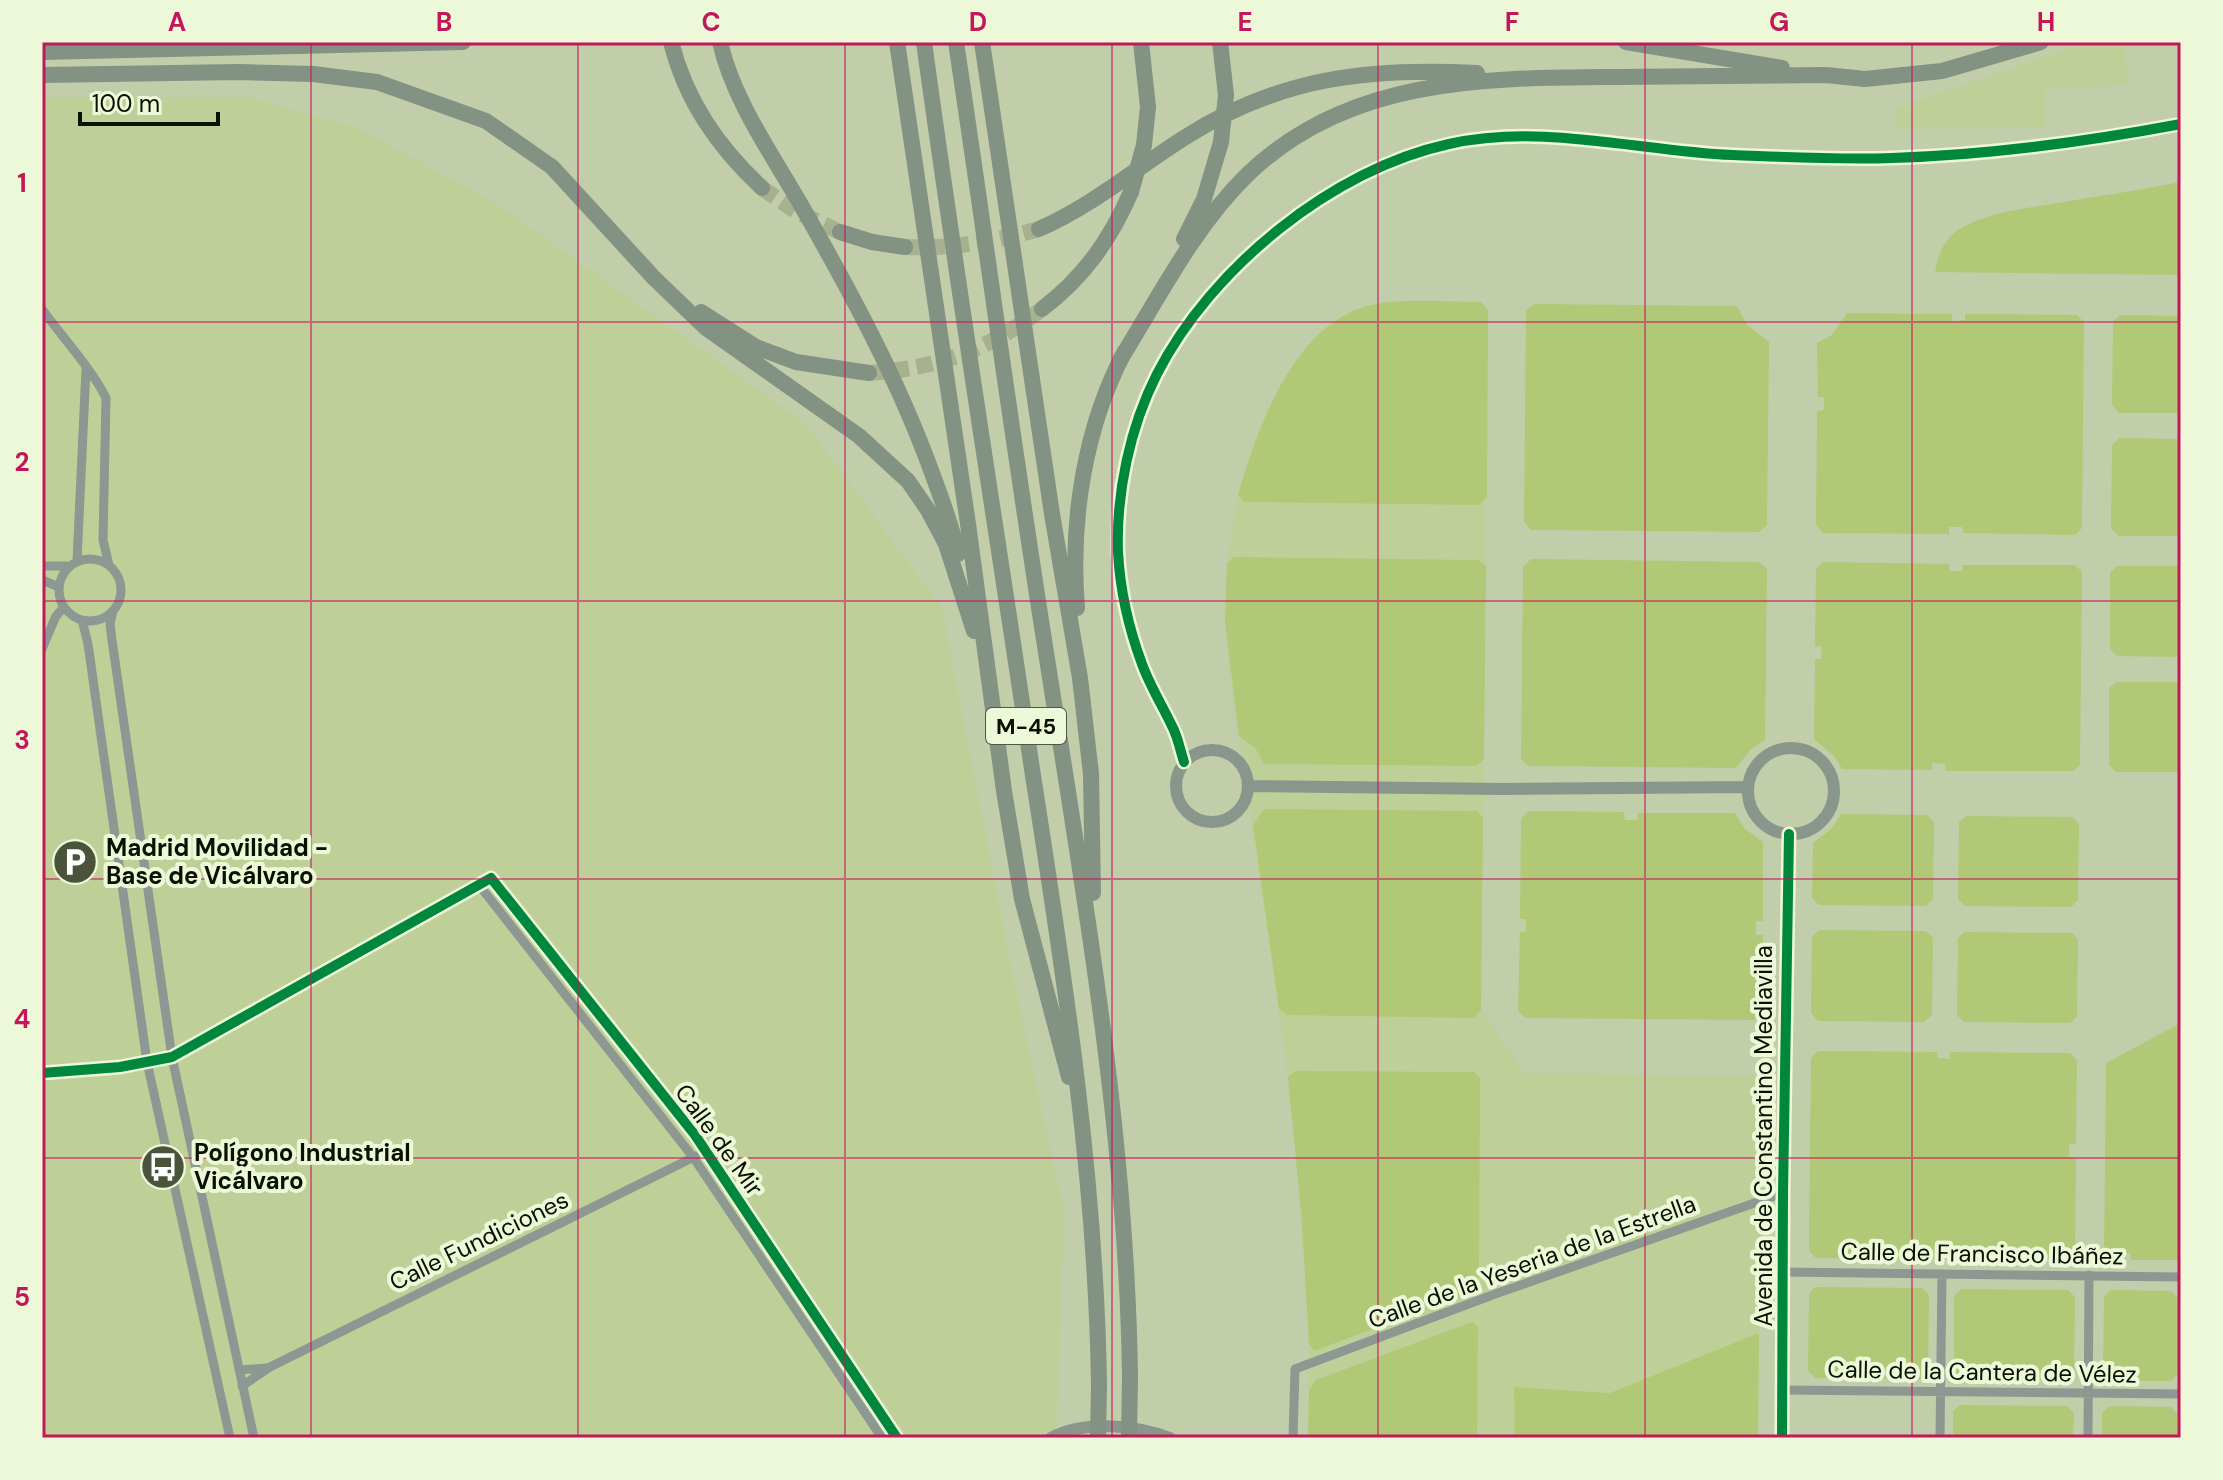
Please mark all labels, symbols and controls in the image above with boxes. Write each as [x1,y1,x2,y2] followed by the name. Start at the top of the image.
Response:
[168,5,186,39] text: A
[436,5,452,39] text: B
[701,5,721,39] text: C
[969,5,987,39] text: D
[1237,5,1253,39] text: E
[1505,5,1519,39] text: F
[1769,5,1789,39] text: G
[2037,5,2055,39] text: H
[80,76,218,126] scale bar
[92,88,160,119] text: 100 m
[17,166,27,200] text: 1
[14,445,30,479] text: 2
[986,708,1066,744] road number: M-45
[14,723,30,757] text: 3
[106,832,328,891] place label: Madrid Movilidad - Base de Vicálvaro
[51,838,99,886] parking icon: Madrid Movilidad - Base de Vicálvaro
[1748,945,1779,1327] street label: Avenida de Constantino Mediavilla
[14,1002,30,1036] text: 4
[668,1078,770,1202] street label: Calle de Mir
[194,1137,411,1196] place label: Polígono Industrial Vicálvaro
[139,1143,187,1191] bus stop icon: Polígono Industrial Vicálvaro
[384,1184,573,1297] street label: Calle Fundiciones
[1364,1188,1700,1335] street label: Calle de la Yeseria de la Estrella
[1840,1236,2124,1271] street label: Calle de Francisco Ibáñez
[14,1280,30,1314] text: 5
[1827,1353,2137,1390] street label: Calle de la Cantera de Vélez

